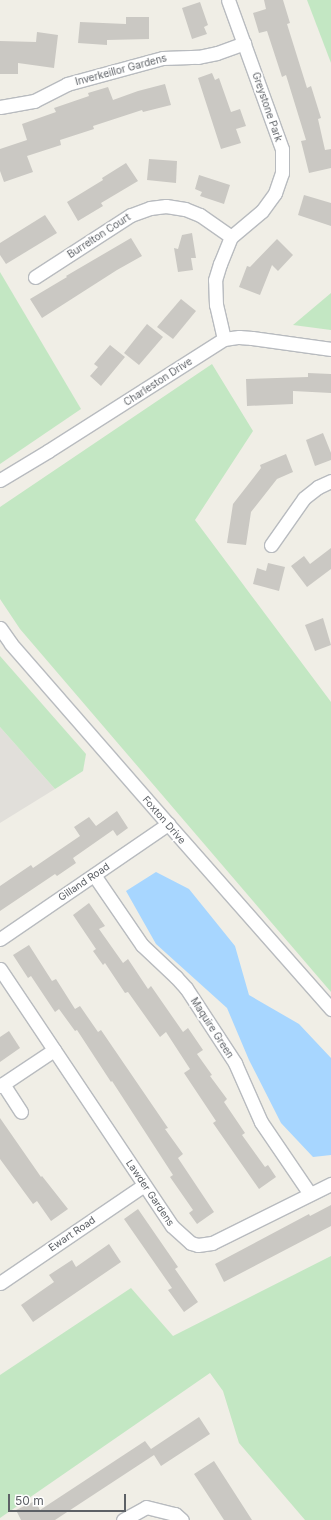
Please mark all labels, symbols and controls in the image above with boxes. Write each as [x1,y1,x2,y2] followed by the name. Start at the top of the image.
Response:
[74,52,168,88] street label: Inverkeillor Gardens
[249,71,285,143] street label: Greystone Park
[65,211,133,261] street label: Burrelton Court
[122,355,194,409] street label: Charleston Drive
[140,794,188,846] street label: Foxton Drive
[56,860,112,904] street label: Gilland Road
[188,995,236,1061] street label: Maquire Green
[123,1157,177,1229] street label: Lawder Gardens
[46,1214,98,1254] street label: Ewart Road
[10,1486,128,1512] scale bar
[15,1493,44,1508] text: 50 m

